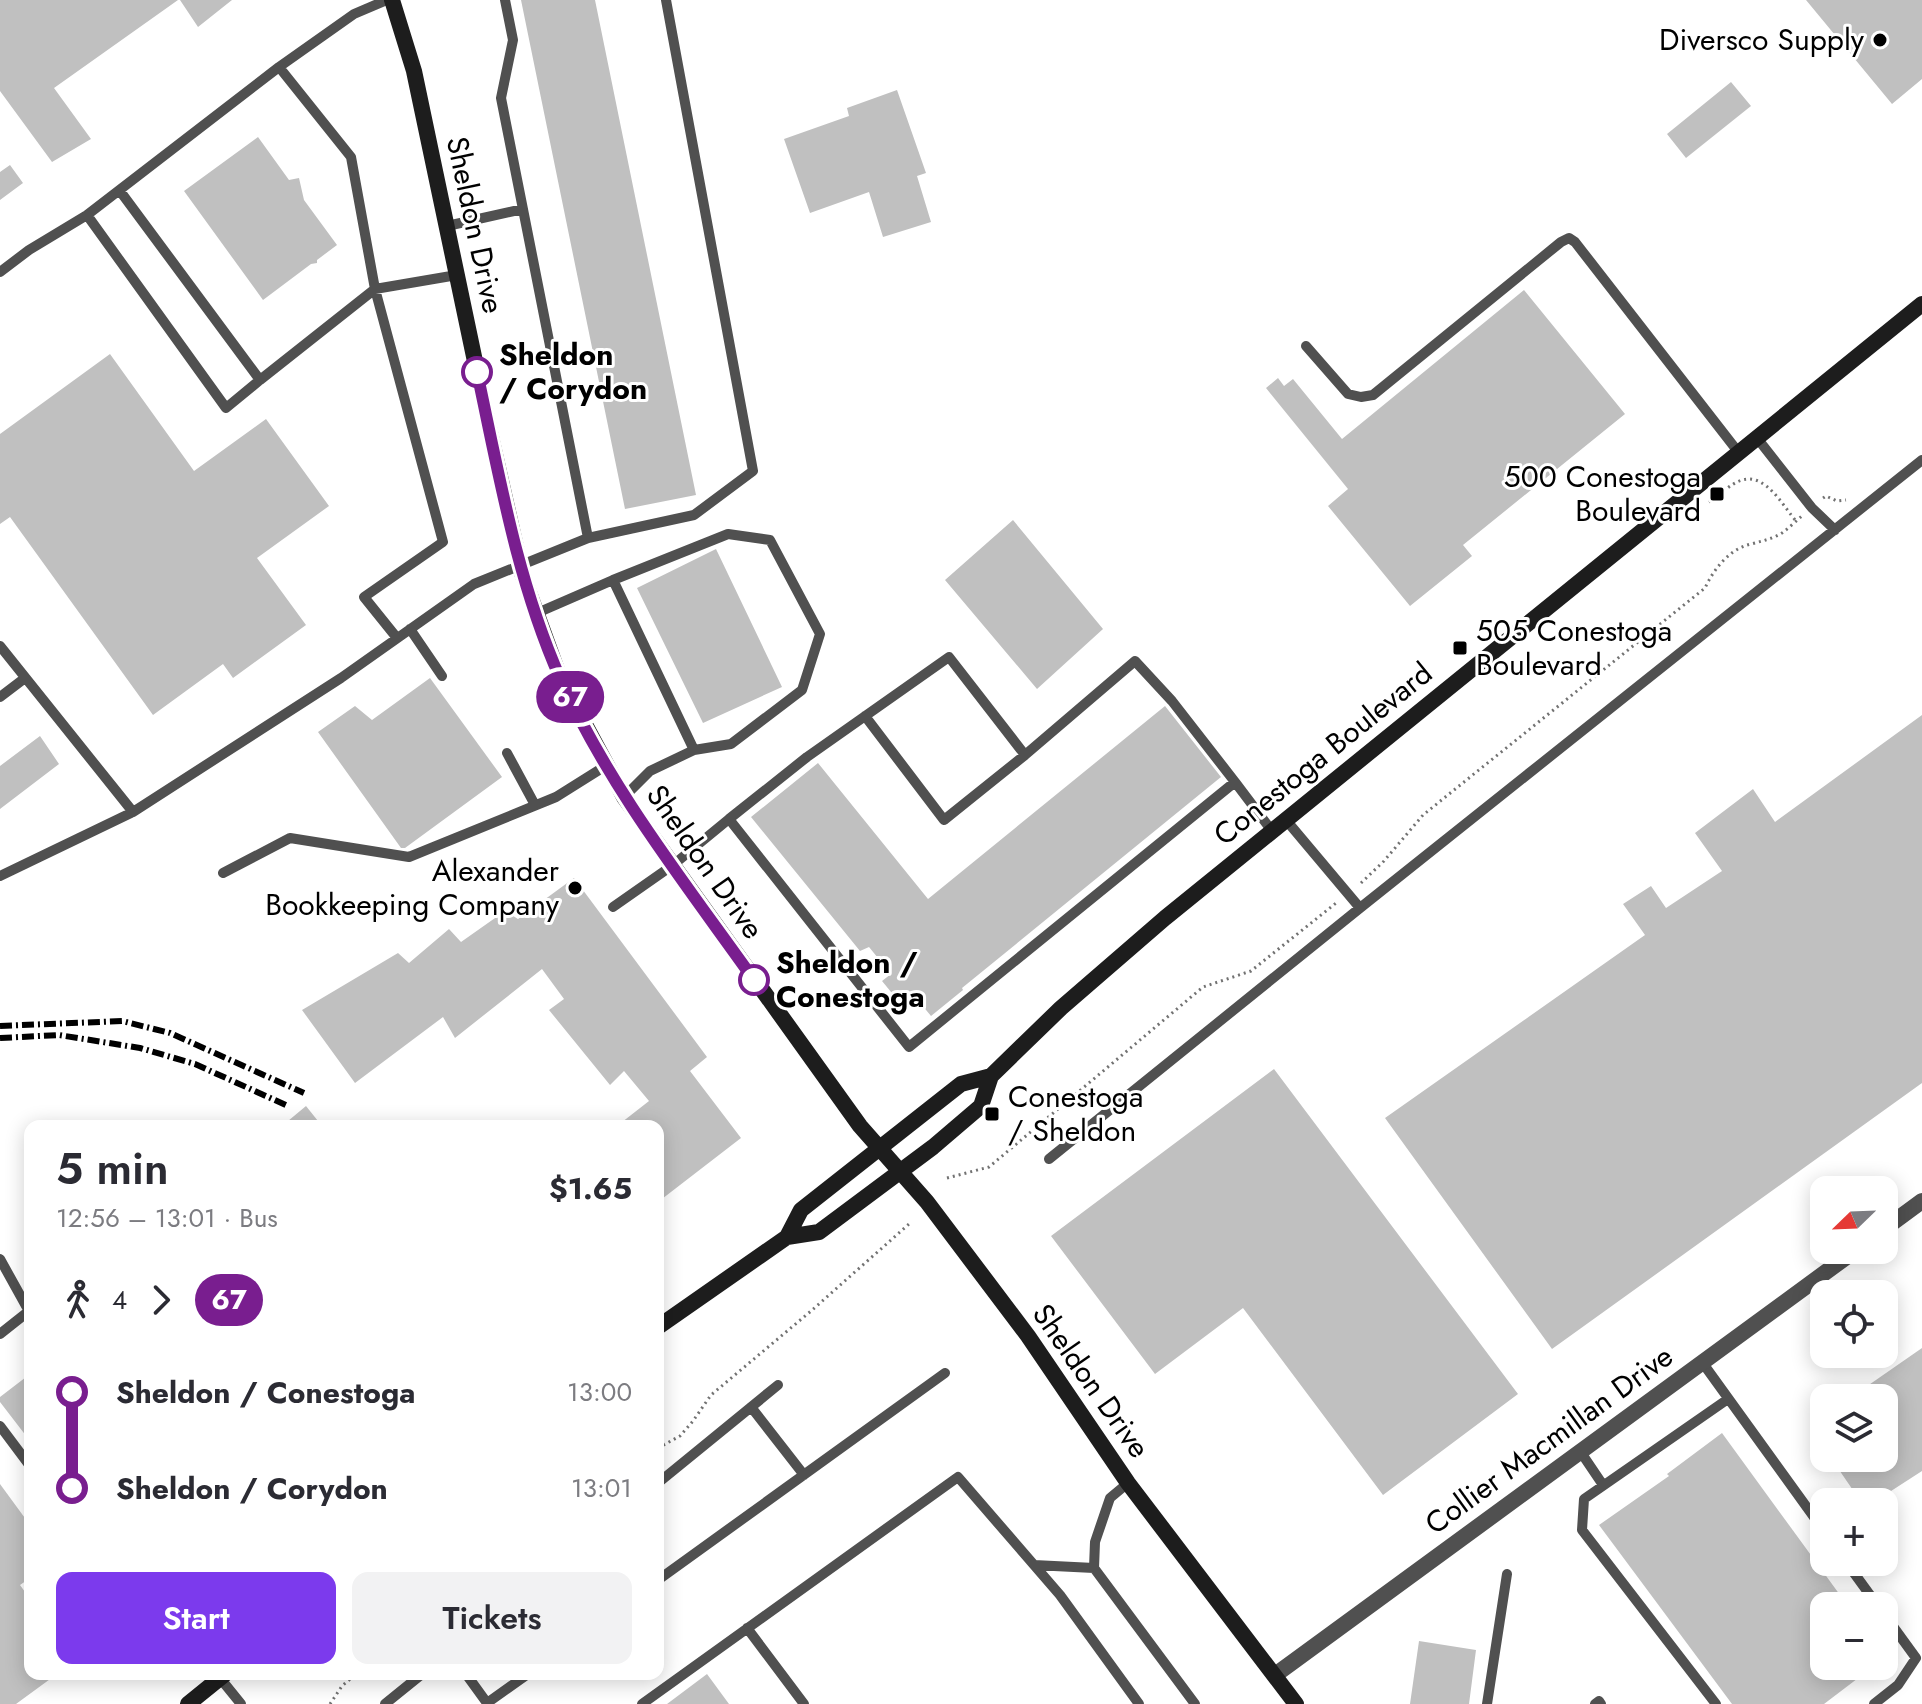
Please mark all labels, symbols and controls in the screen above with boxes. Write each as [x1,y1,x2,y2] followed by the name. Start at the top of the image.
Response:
[1659,18,1865,61] place label: Diversco Supply
[1871,31,1889,49] marker: Diversco Supply
[436,133,515,317] street label: Sheldon Drive
[499,333,647,410] place label: Sheldon / Corydon
[462,357,492,387] marker: Sheldon / Corydon
[1504,455,1701,532] place label: 500 Conestoga Boulevard
[1708,485,1726,503] marker: 500 Conestoga Boulevard
[1476,609,1672,686] place label: 505 Conestoga Boulevard
[1451,639,1469,657] marker: 505 Conestoga Boulevard
[1204,652,1441,855] street label: Conestoga Boulevard
[534,671,606,723] line badge: 67
[552,676,588,717] text: 67
[636,776,774,948] street label: Sheldon Drive
[265,849,560,926] place label: Alexander Bookkeeping Company
[566,879,584,897] marker: Alexander Bookkeeping Company
[776,941,925,1018] place label: Sheldon / Conestoga
[739,965,769,995] marker: Sheldon / Conestoga
[1008,1075,1143,1152] place label: Conestoga / Sheldon
[983,1105,1001,1123] marker: Conestoga / Sheldon
[56,1137,169,1201] text: 5 min
[549,1167,632,1210] text: $1.65
[1810,1176,1898,1264] north arrow
[1810,1176,1898,1680] map controls
[56,1199,278,1237] text: 12:56 – 13:01 · Bus
[56,1278,100,1322] icon: walk
[139,1278,183,1322] icon: forward
[211,1279,247,1320] text: 67
[1810,1280,1898,1368] button: locate
[112,1281,127,1319] text: 4
[1022,1295,1160,1467] street label: Sheldon Drive
[1416,1335,1682,1544] street label: Collier Macmillan Drive
[116,1371,415,1414] text: Sheldon / Conestoga
[567,1373,632,1411] text: 13:00
[1810,1384,1898,1472] button: layers
[116,1467,388,1510] text: Sheldon / Corydon
[571,1469,632,1507] text: 13:01
[1810,1488,1898,1576] button: +
[56,1572,336,1664] button: Start
[352,1572,632,1664] button: Tickets
[1810,1592,1898,1680] button: −

